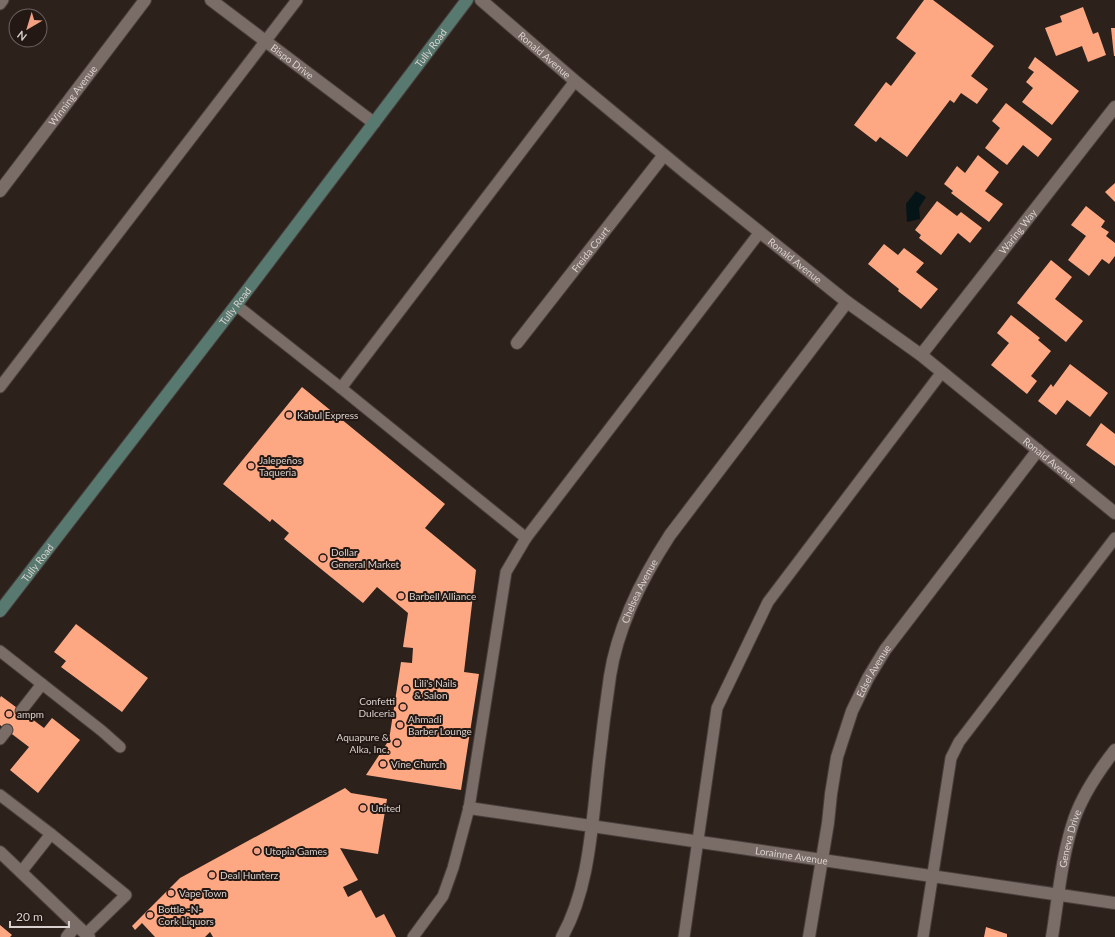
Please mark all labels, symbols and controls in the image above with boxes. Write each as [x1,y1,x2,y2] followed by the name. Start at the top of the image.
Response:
[8,8,48,48] north arrow
[412,26,449,69] street label: Tully Road
[14,29,29,44] text: N
[516,29,573,81] street label: Ronald Avenue
[269,41,316,82] street label: Bispo Drive
[46,63,99,128] street label: Winning Avenue
[996,206,1040,256] street label: Waring Way
[569,224,612,274] street label: Freida Court
[766,235,824,286] street label: Ronald Avenue
[217,285,253,328] street label: Tully Road
[297,409,358,421] place label: Kabul Express
[284,410,294,420] marker: Kabul Express
[1021,435,1079,485] street label: Ronald Avenue
[259,454,302,478] place label: Jalepeños Taqueria
[246,461,256,471] marker: Jalepeños Taqueria
[19,541,56,584] street label: Tully Road
[331,546,400,570] place label: Dollar General Market
[318,553,328,563] marker: Dollar General Market
[619,557,660,625] street label: Chelsea Avenue
[409,590,476,602] place label: Barbell Alliance
[396,591,406,601] marker: Barbell Alliance
[854,642,893,699] street label: Edsel Avenue
[414,677,457,701] place label: Lili's Nails & Salon
[401,684,411,694] marker: Lili's Nails & Salon
[359,695,395,719] place label: Confetti Dulceria
[398,702,408,712] marker: Confetti Dulceria
[17,708,44,720] place label: ampm
[4,709,14,719] marker: ampm
[408,713,472,737] place label: Ahmadi Barber Lounge
[395,720,405,730] marker: Ahmadi Barber Lounge
[337,731,390,755] place label: Aquapure & Alka, Inc.
[392,738,402,748] marker: Aquapure & Alka, Inc.
[391,758,445,770] place label: Vine Church
[378,759,388,769] marker: Vine Church
[371,802,401,814] place label: United
[358,803,368,813] marker: United
[1056,808,1083,869] street label: Geneva Drive
[754,844,829,867] street label: Lorainne Avenue
[265,845,327,857] place label: Utopia Games
[252,846,262,856] marker: Utopia Games
[220,869,279,881] place label: Deal Hunterz
[207,870,217,880] marker: Deal Hunterz
[179,887,227,899] place label: Vape Town
[166,888,176,898] marker: Vape Town
[10,903,69,929] scale bar
[158,903,214,927] place label: Bottle -N- Cork Liquors
[16,909,43,924] text: 20 m
[145,910,155,920] marker: Bottle -N- Cork Liquors

